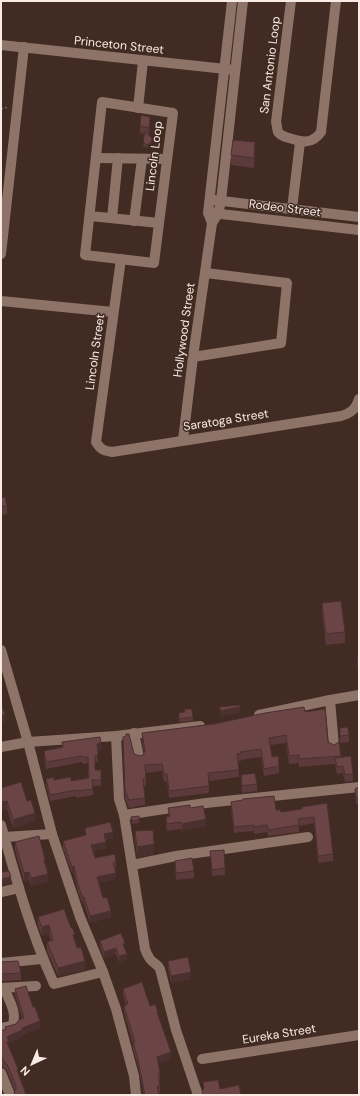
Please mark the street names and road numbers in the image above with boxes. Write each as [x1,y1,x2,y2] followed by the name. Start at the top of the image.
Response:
[256,15,284,115] street label: San Antonio Loop
[73,32,165,58] street label: Princeton Street
[142,120,166,192] street label: Lincoln Loop
[248,196,322,220] street label: Rodeo Street
[169,281,199,378] street label: Hollywood Street
[82,313,108,391] street label: Lincoln Street
[182,405,270,435] street label: Saratoga Street
[241,1020,317,1048] street label: Eureka Street

